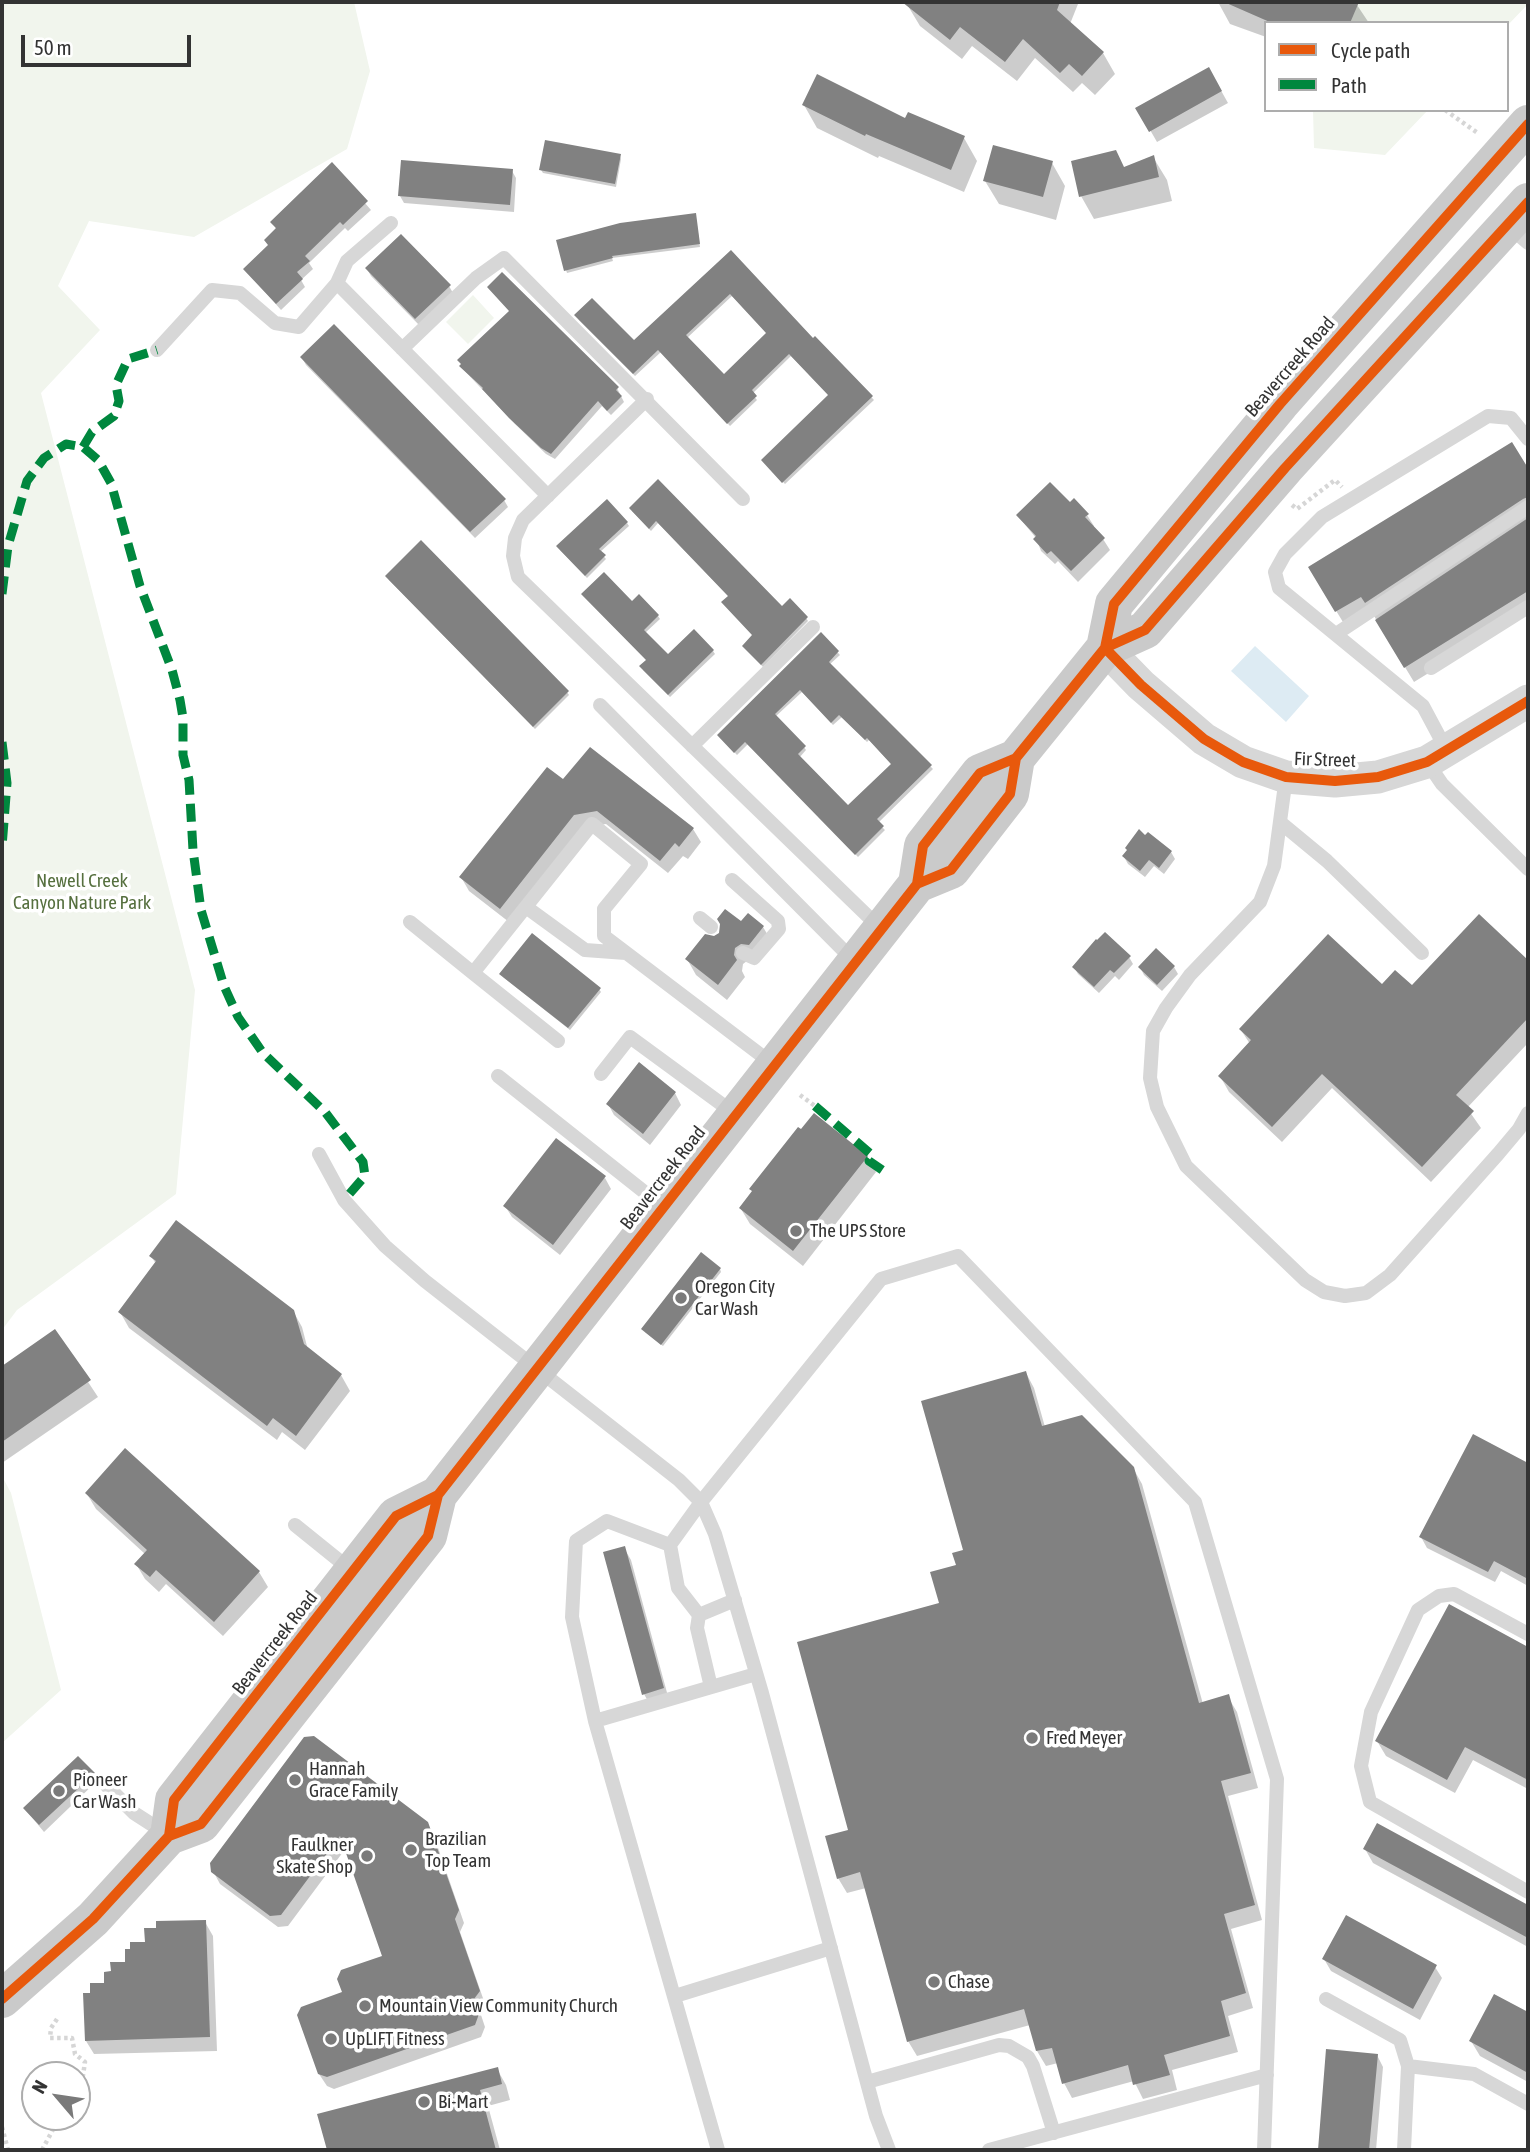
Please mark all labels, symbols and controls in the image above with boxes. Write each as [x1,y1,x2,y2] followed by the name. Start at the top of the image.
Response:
[24,21,194,65] scale bar
[1264,21,1509,112] legend
[34,35,72,59] text: 50 m
[1331,38,1410,62] text: Cycle path
[1331,73,1367,97] text: Path
[1240,312,1340,422] street label: Beavercreek Road
[1294,748,1356,772] street label: Fir Street
[13,870,151,914] park label: Newell Creek Canyon Nature Park
[615,1122,711,1234] street label: Beavercreek Road
[810,1220,906,1242] place label: The UPS Store
[788,1223,804,1239] marker: The UPS Store
[695,1276,775,1320] place label: Oregon City Car Wash
[673,1290,689,1306] marker: Oregon City Car Wash
[227,1587,323,1699] street label: Beavercreek Road
[1046,1727,1122,1749] place label: Fred Meyer
[1024,1730,1040,1746] marker: Fred Meyer
[309,1758,398,1802] place label: Hannah Grace Family
[73,1769,137,1813] place label: Pioneer Car Wash
[287,1772,303,1788] marker: Hannah Grace Family
[51,1783,67,1799] marker: Pioneer Car Wash
[425,1828,491,1872] place label: Brazilian Top Team
[276,1834,353,1878] place label: Faulkner Skate Shop
[403,1842,419,1858] marker: Brazilian Top Team
[359,1848,375,1864] marker: Faulkner Skate Shop
[948,1971,990,1993] place label: Chase
[926,1974,942,1990] marker: Chase
[379,1995,618,2017] place label: Mountain View Community Church
[357,1998,373,2014] marker: Mountain View Community Church
[345,2028,445,2050] place label: UpLIFT Fitness
[323,2031,339,2047] marker: UpLIFT Fitness
[21,2061,91,2131] north arrow
[27,2077,52,2097] text: N
[438,2091,489,2113] place label: Bi-Mart
[416,2094,432,2110] marker: Bi-Mart

